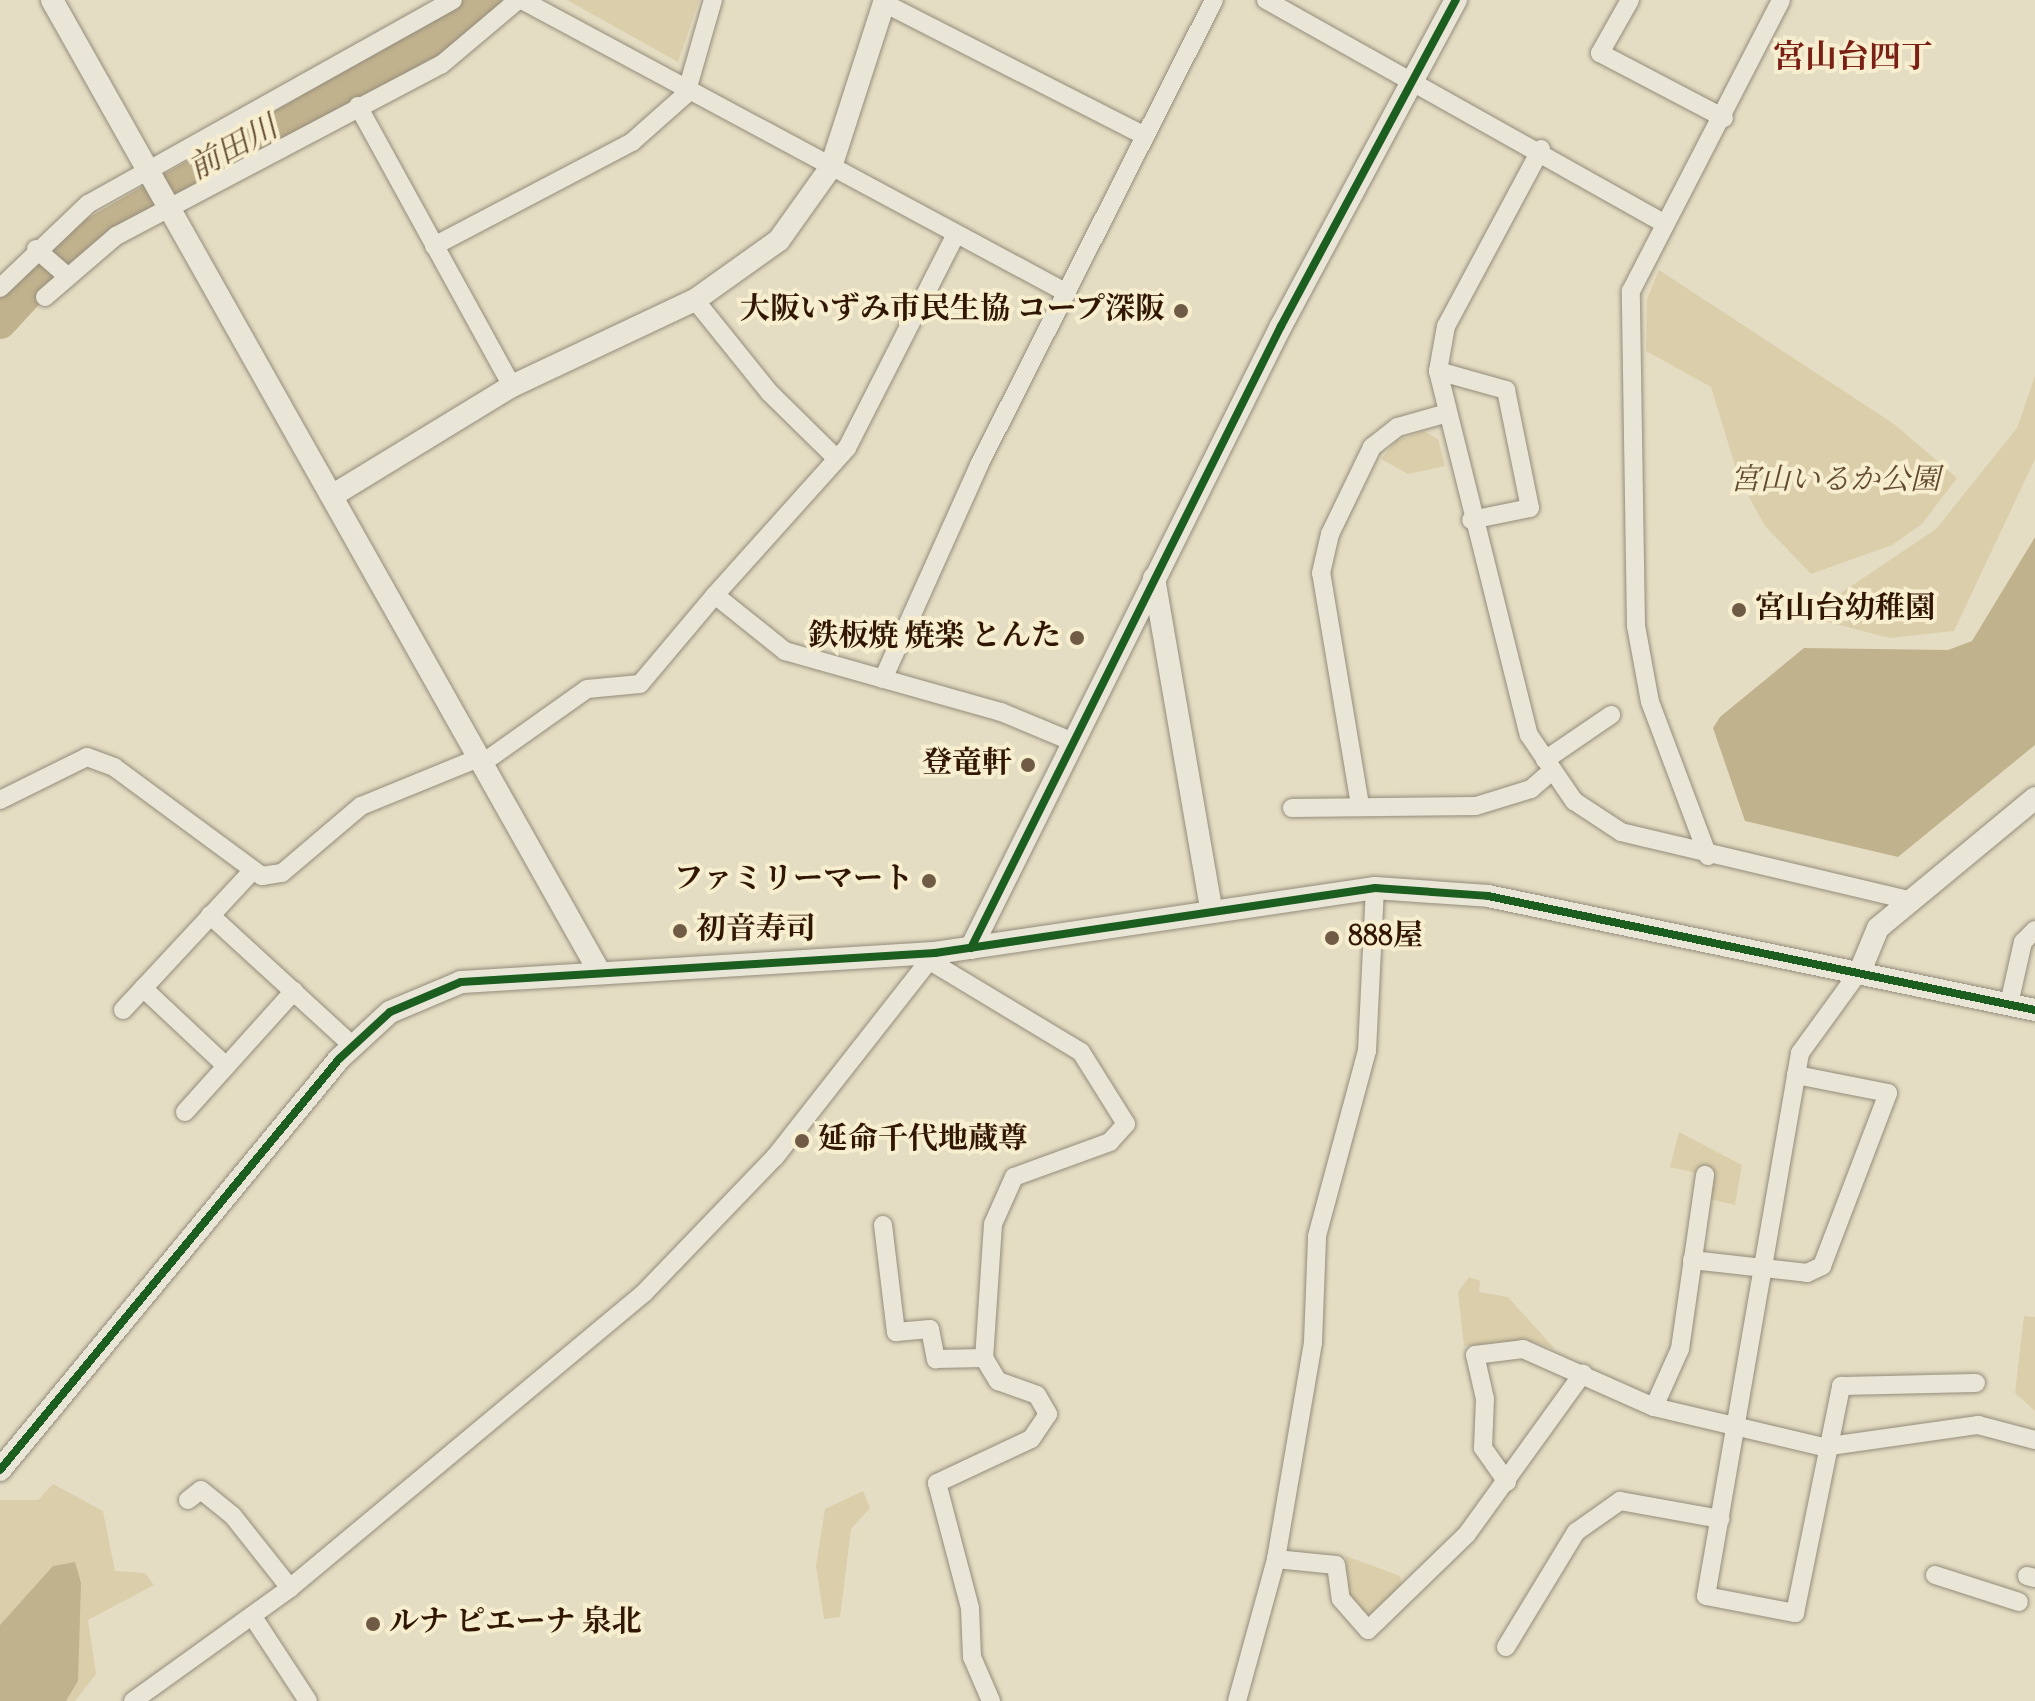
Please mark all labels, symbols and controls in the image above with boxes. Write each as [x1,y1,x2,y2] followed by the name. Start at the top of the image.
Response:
[1773,40,1933,78] district label: 宮山台四丁
[183,110,285,190] water label: 前田川
[739,293,1165,329] place label: 大阪いずみ市民生協 コープ深阪
[1172,302,1190,320] marker: 大阪いずみ市民生協 コープ深阪
[1730,464,1940,500] park label: 宮山いるか公園
[1755,592,1935,628] place label: 宮山台幼稚園
[1730,601,1748,619] marker: 宮山台幼稚園
[808,620,1061,656] place label: 鉄板焼 焼楽 とんた
[1068,629,1086,647] marker: 鉄板焼 焼楽 とんた
[922,747,1012,783] place label: 登竜軒
[1019,756,1037,774] marker: 登竜軒
[673,863,913,899] place label: ファミリーマート
[920,872,938,890] marker: ファミリーマート
[696,913,816,949] place label: 初音寿司
[1348,920,1423,956] place label: 888屋
[671,922,689,940] marker: 初音寿司
[1323,929,1341,947] marker: 888屋
[818,1123,1028,1159] place label: 延命千代地蔵尊
[793,1132,811,1150] marker: 延命千代地蔵尊
[389,1606,642,1642] place label: ルナ ピエーナ 泉北
[364,1615,382,1633] marker: ルナ ピエーナ 泉北

